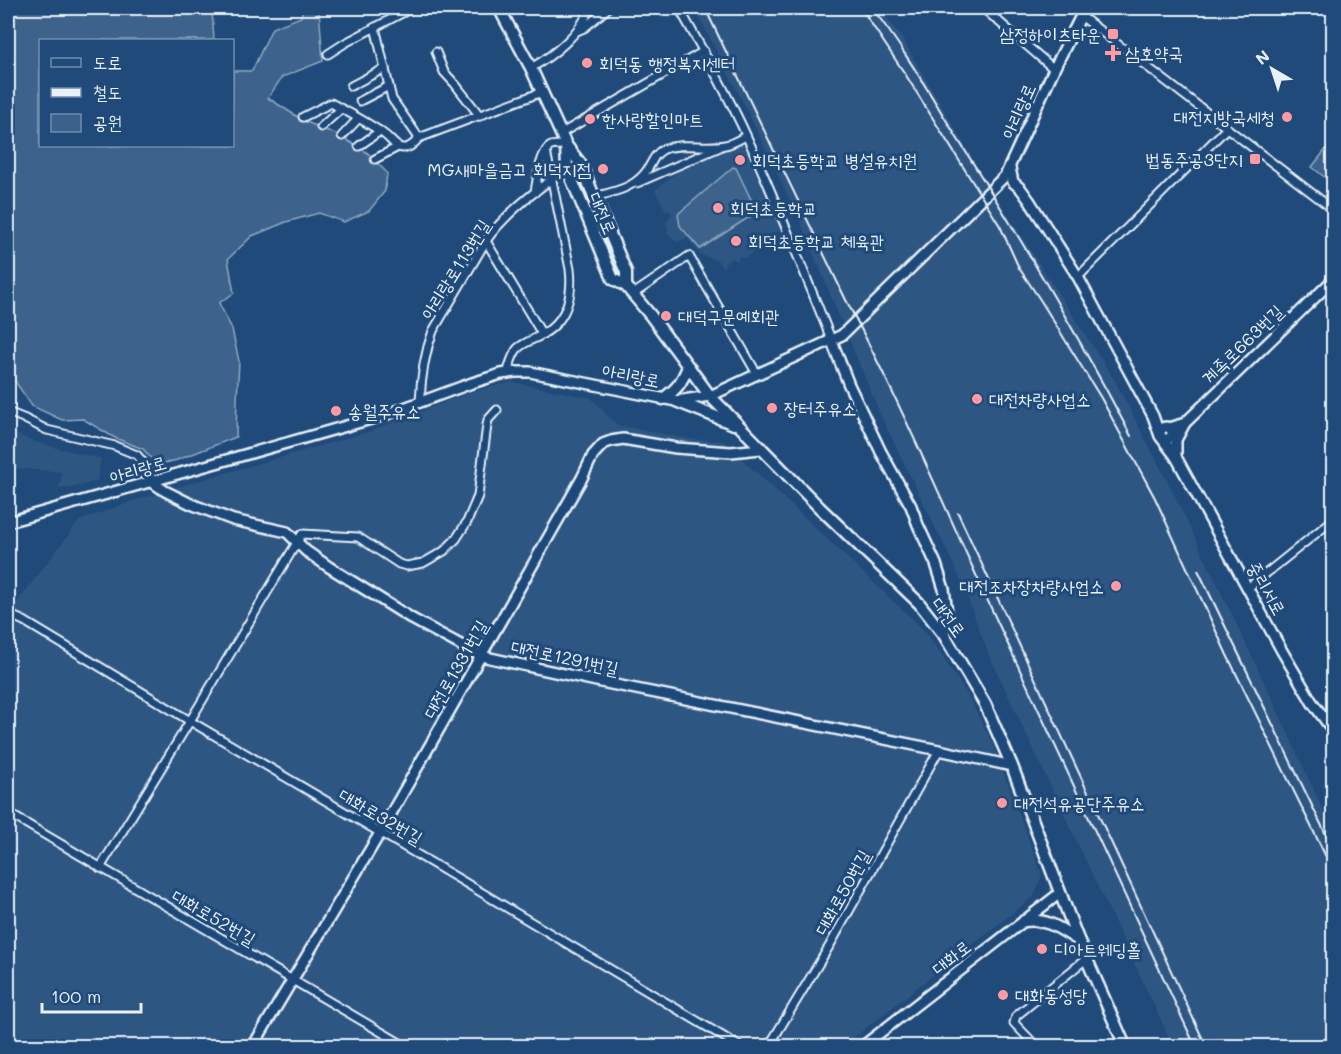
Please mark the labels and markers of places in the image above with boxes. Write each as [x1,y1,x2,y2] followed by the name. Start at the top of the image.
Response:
[1000,22,1101,46] place label: 삼정하이츠타운
[1106,27,1120,41] marker: 삼정하이츠타운
[1125,41,1183,65] place label: 삼호약국
[1106,46,1120,60] marker: 삼호약국
[599,51,735,75] place label: 회덕동 행정복지센터
[580,56,594,70] marker: 회덕동 행정복지센터
[1174,105,1275,129] place label: 대전지방국세청
[602,107,703,131] place label: 한사랑할인마트
[1280,110,1294,124] marker: 대전지방국세청
[583,112,597,126] marker: 한사랑할인마트
[1146,147,1243,171] place label: 법동주공3단지
[752,148,917,172] place label: 회덕초등학교 병설유치원
[1248,152,1262,166] marker: 법동주공3단지
[733,153,747,167] marker: 회덕초등학교 병설유치원
[427,157,592,181] place label: MG새마을금고 회덕지점
[596,162,610,176] marker: MG새마을금고 회덕지점
[730,196,817,220] place label: 회덕초등학교
[711,201,725,215] marker: 회덕초등학교
[748,229,884,253] place label: 회덕초등학교 체육관
[729,234,743,248] marker: 회덕초등학교 체육관
[678,304,779,328] place label: 대덕구문예회관
[659,309,673,323] marker: 대덕구문예회관
[989,387,1090,411] place label: 대전차량사업소
[970,392,984,406] marker: 대전차량사업소
[784,396,856,420] place label: 장터주유소
[348,399,420,423] place label: 송월주유소
[765,401,779,415] marker: 장터주유소
[329,404,343,418] marker: 송월주유소
[959,574,1104,598] place label: 대전조차장차량사업소
[1109,579,1123,593] marker: 대전조차장차량사업소
[1014,791,1144,815] place label: 대전석유공단주유소
[995,796,1009,810] marker: 대전석유공단주유소
[1054,937,1141,961] place label: 디아트웨딩홀
[1035,942,1049,956] marker: 디아트웨딩홀
[1015,983,1088,1007] place label: 대화동성당
[996,988,1010,1002] marker: 대화동성당

